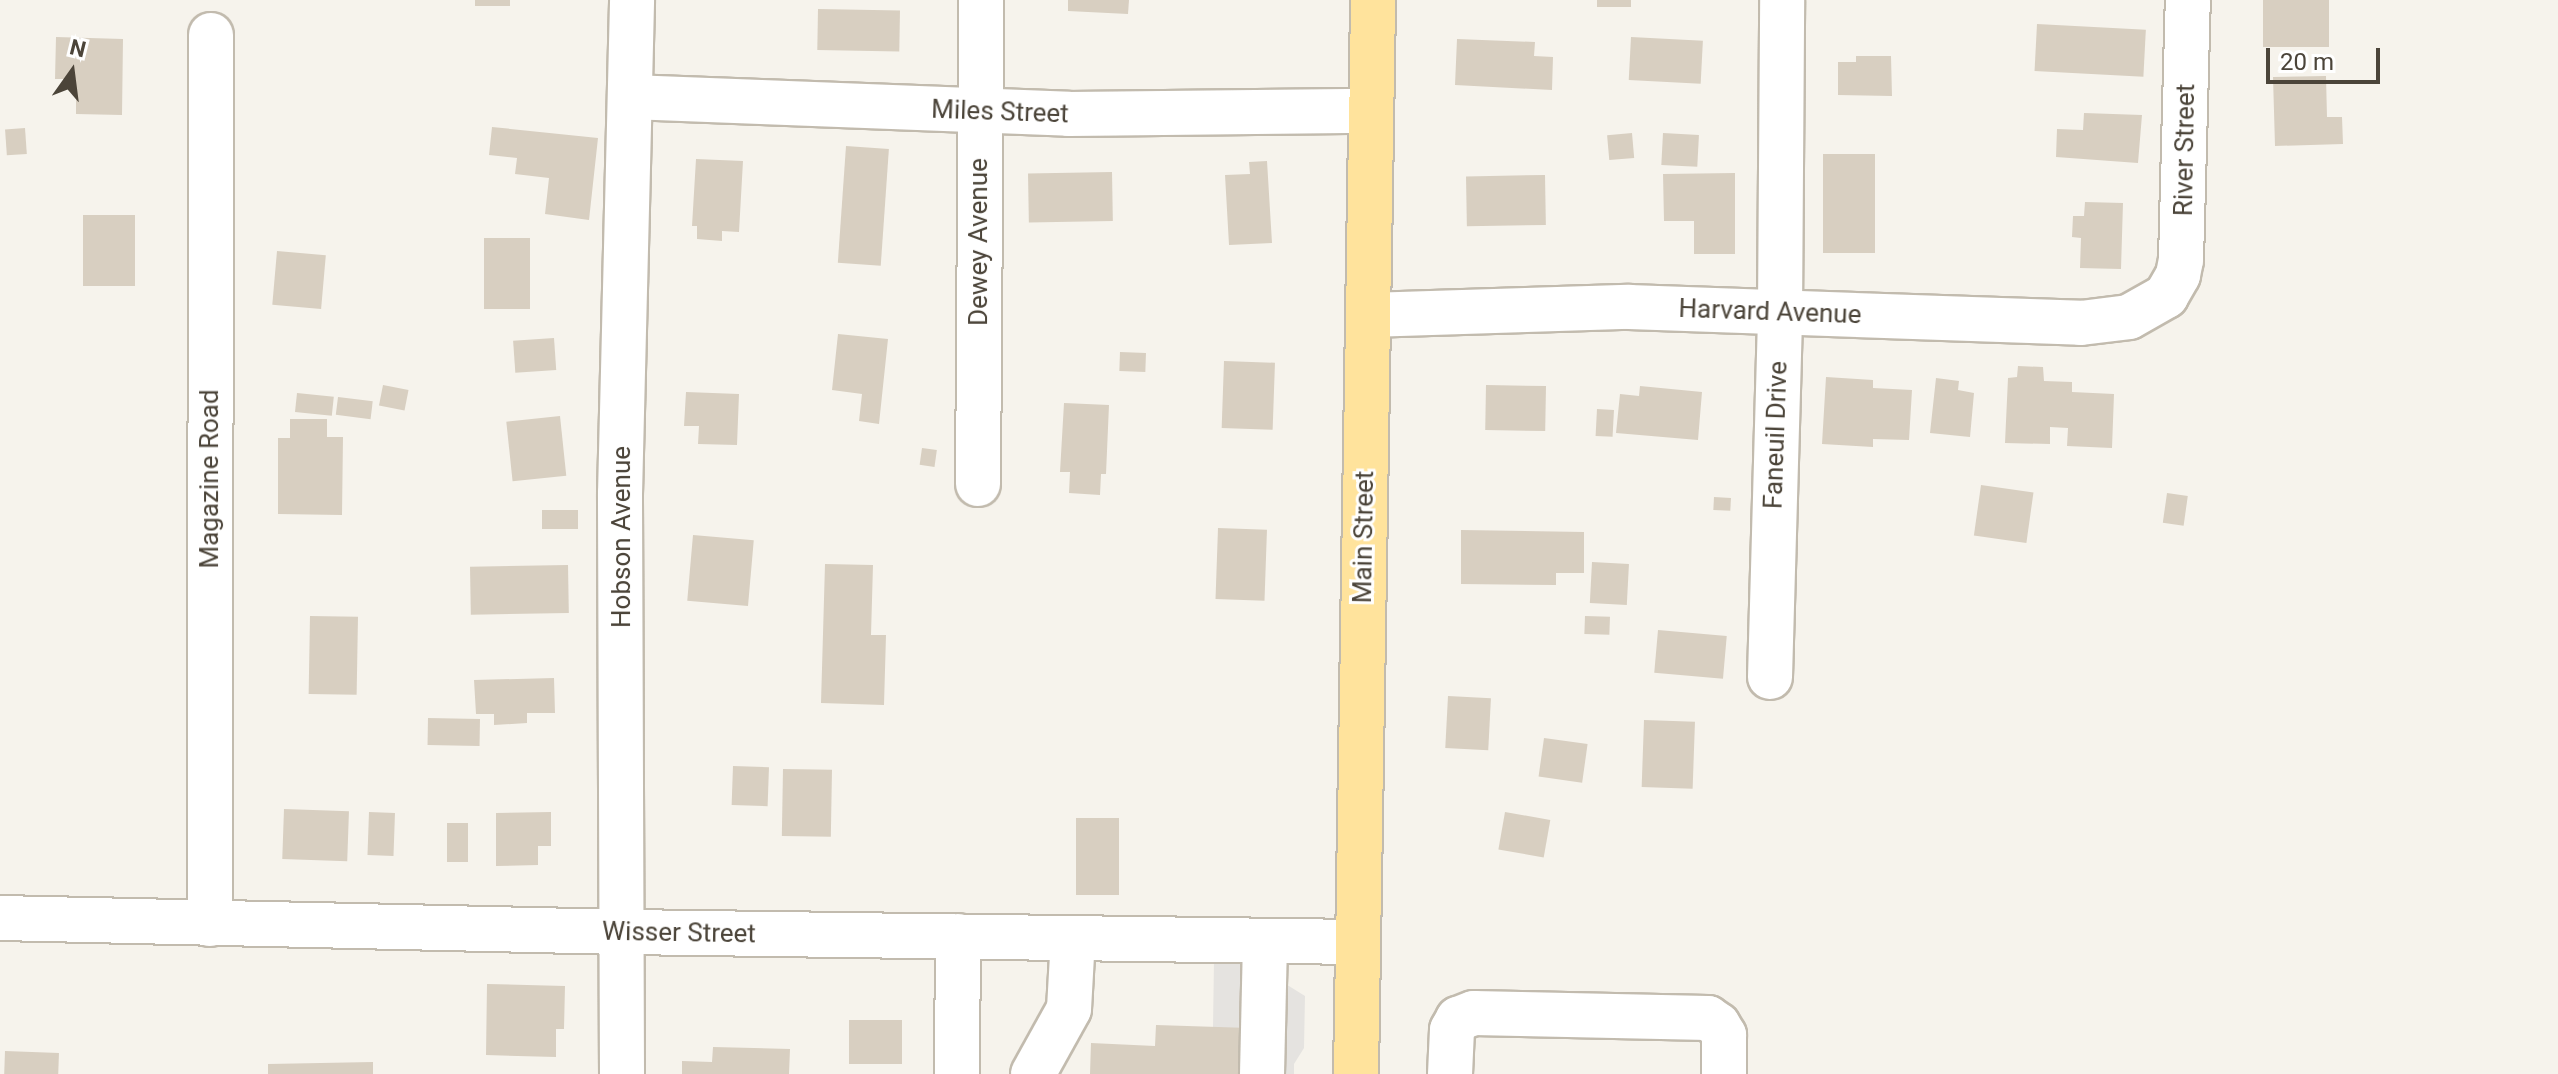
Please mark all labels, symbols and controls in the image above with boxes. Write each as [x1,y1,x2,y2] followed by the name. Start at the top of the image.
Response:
[32,32,112,112] north arrow
[2270,32,2384,82] scale bar
[67,34,88,62] text: N
[2280,48,2334,76] text: 20 m
[2168,84,2202,216] street label: River Street
[931,94,1069,130] street label: Miles Street
[963,158,995,326] street label: Dewey Avenue
[1678,293,1862,331] street label: Harvard Avenue
[1758,360,1794,510] street label: Faneuil Drive
[194,389,226,569] street label: Magazine Road
[606,446,638,628] street label: Hobson Avenue
[1347,470,1381,604] street label: Main Street
[602,916,756,950] street label: Wisser Street

